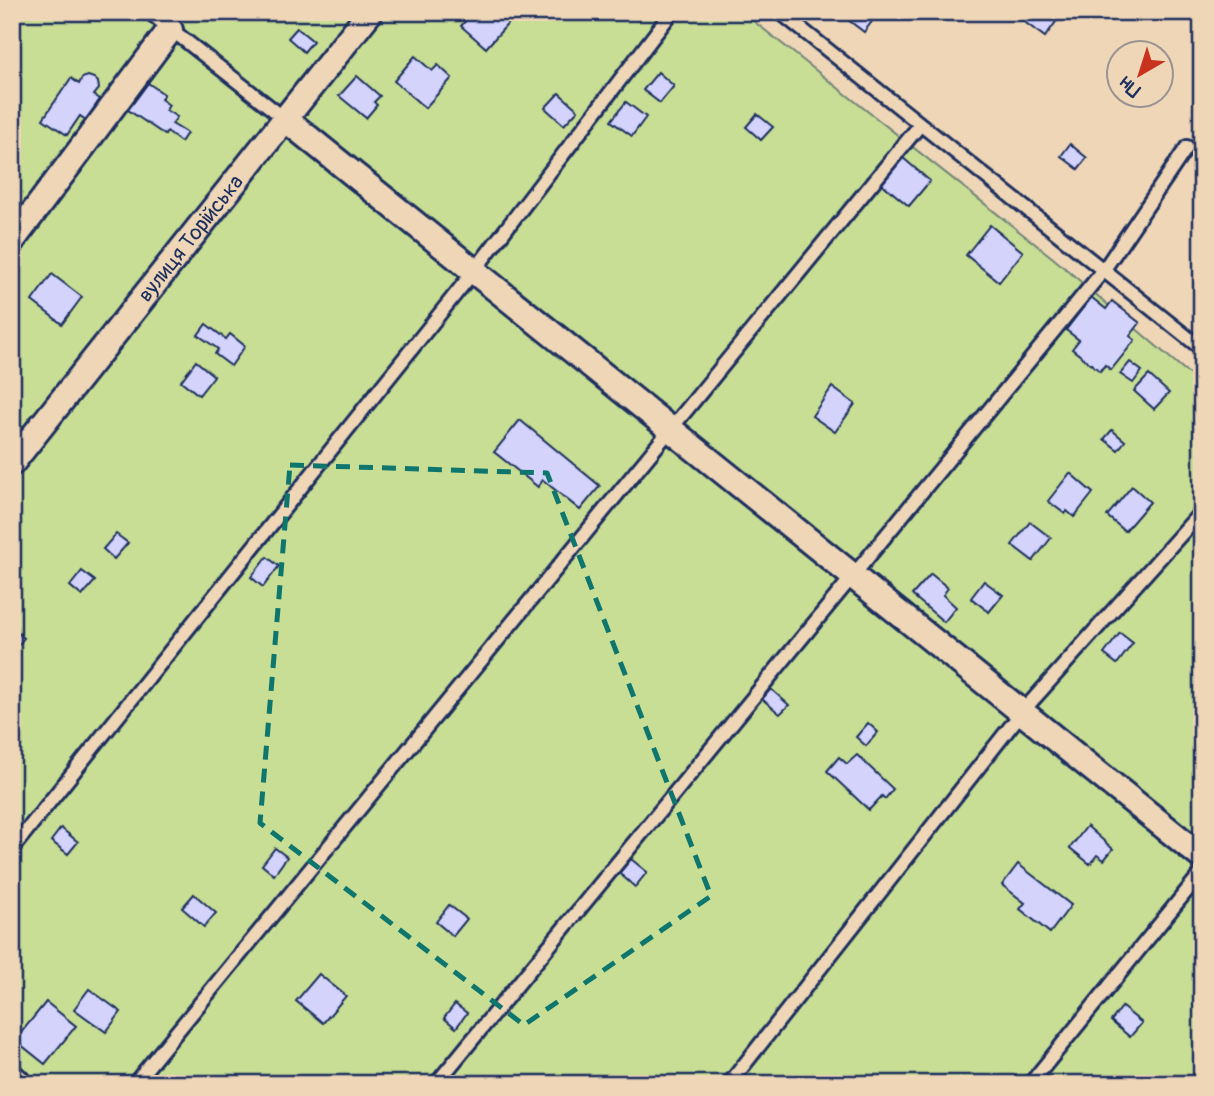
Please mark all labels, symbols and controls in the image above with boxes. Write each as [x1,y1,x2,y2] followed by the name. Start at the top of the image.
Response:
[1106,38,1176,108] north arrow
[1114,71,1146,102] text: Пн
[132,169,249,307] street label: вулиця Торійська

